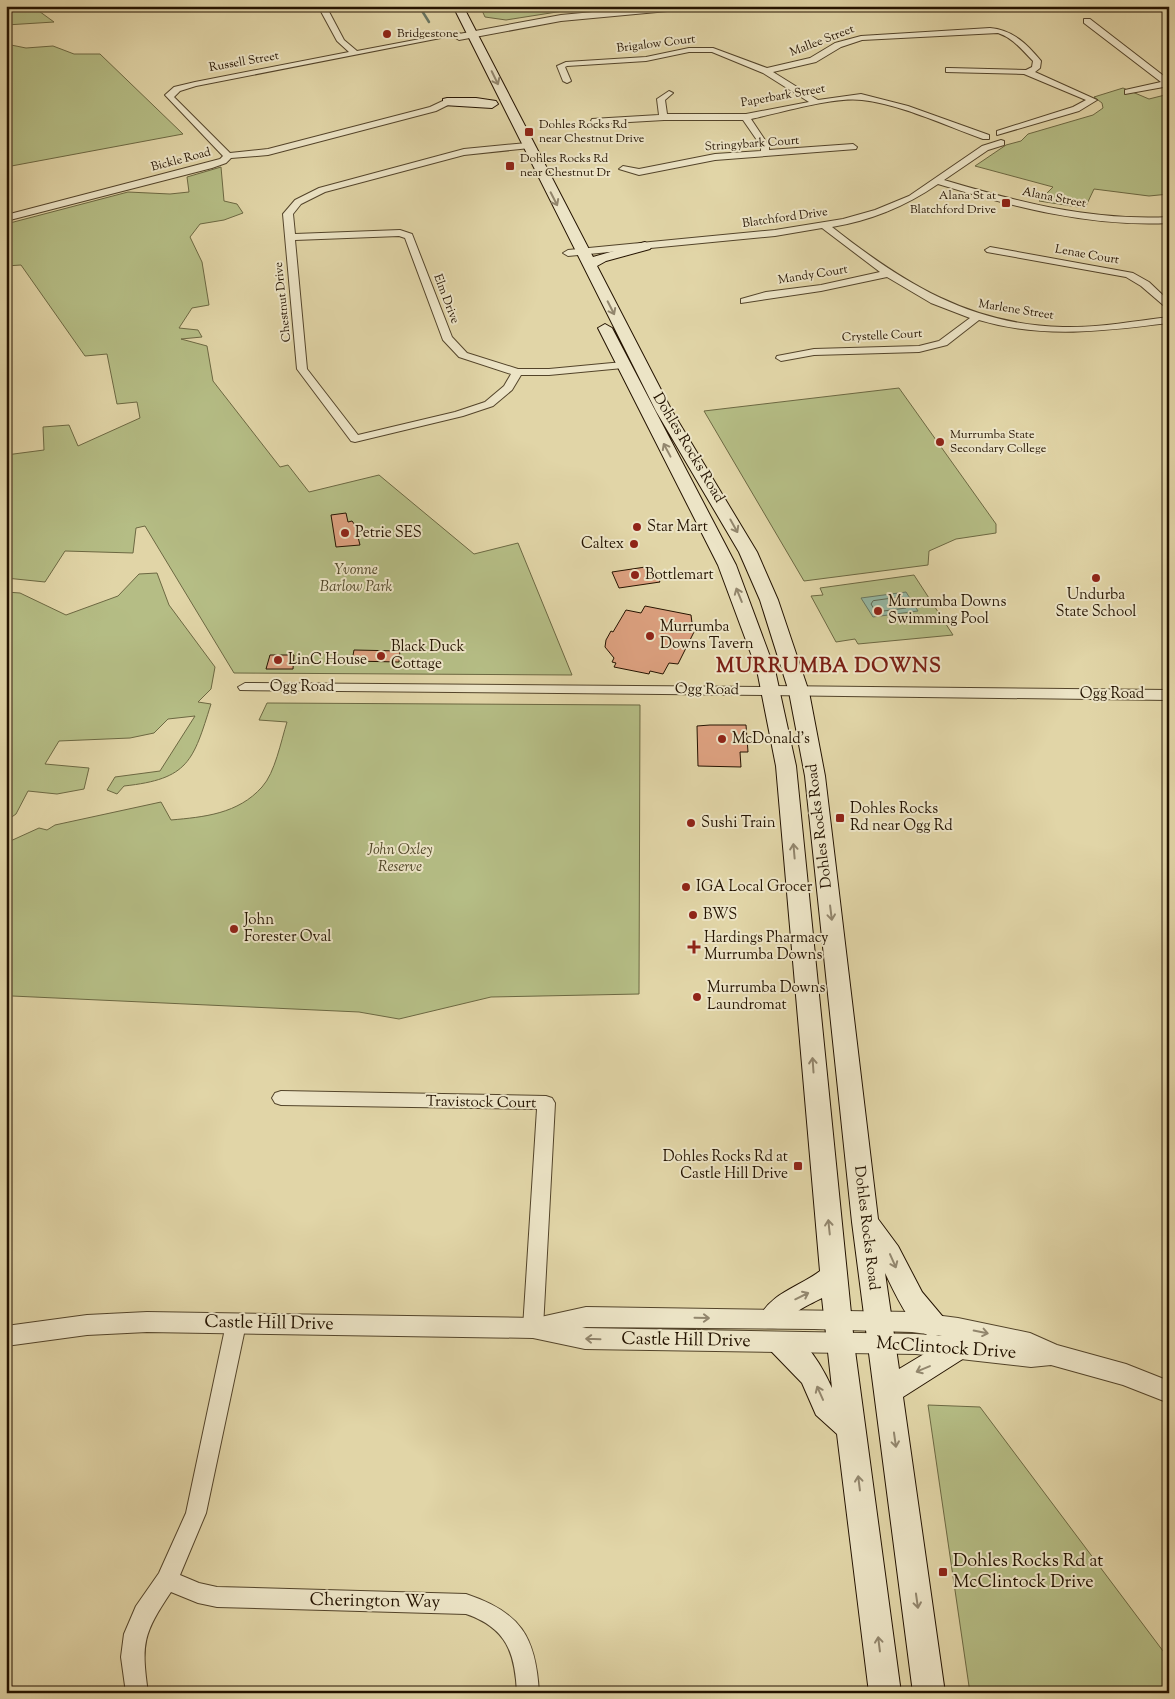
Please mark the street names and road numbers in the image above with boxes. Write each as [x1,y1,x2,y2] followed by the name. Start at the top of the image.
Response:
[787,20,857,62] street label: Mallee Street
[616,30,696,58] street label: Brigalow Court
[208,47,280,77] street label: Russell Street
[740,80,826,112] street label: Paperbark Street
[704,132,800,156] street label: Stringybark Court
[149,143,213,177] street label: Bickle Road
[1020,183,1088,213] street label: Alana Street
[741,203,829,233] street label: Blatchford Drive
[1054,241,1120,269] street label: Lenae Court
[270,261,296,343] street label: Chestnut Drive
[777,261,849,289] street label: Mandy Court
[428,272,464,327] street label: Elm Drive
[977,295,1055,325] street label: Marlene Street
[841,325,923,347] street label: Crystelle Court
[647,389,729,507] street label: Dohles Rocks Road
[270,677,335,698] street label: Ogg Road
[675,679,740,701] street label: Ogg Road
[1080,684,1145,705] street label: Ogg Road
[802,762,838,889] street label: Dohles Rocks Road
[426,1092,536,1114] street label: Travistock Court
[848,1165,884,1292] street label: Dohles Rocks Road
[204,1310,334,1338] street label: Castle Hill Drive
[621,1327,751,1355] street label: Castle Hill Drive
[875,1331,1017,1367] street label: McClintock Drive
[309,1588,441,1616] street label: Cherington Way

